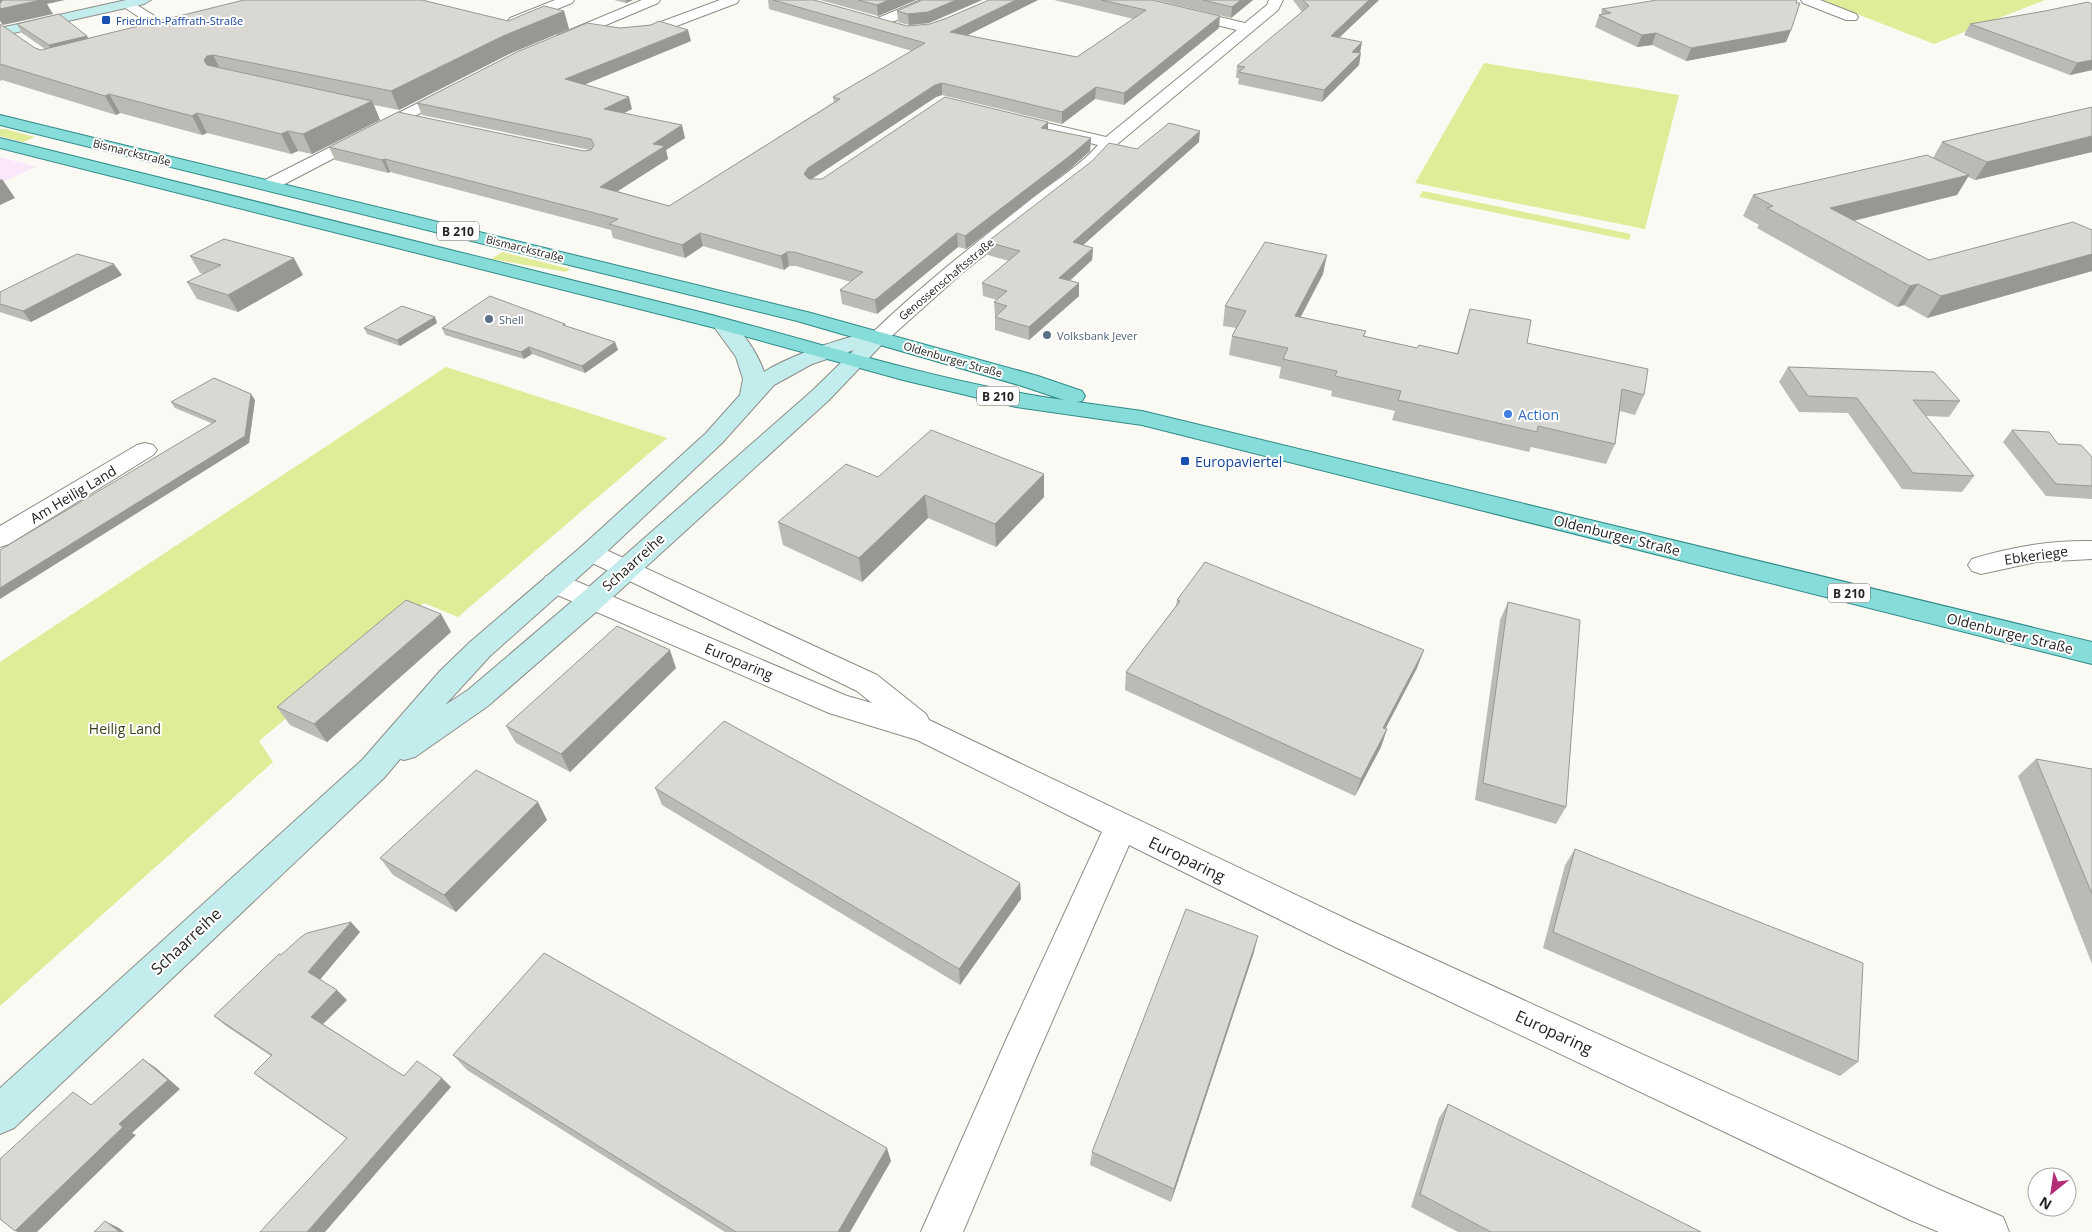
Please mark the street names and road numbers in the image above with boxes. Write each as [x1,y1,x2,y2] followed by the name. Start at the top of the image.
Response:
[91,135,173,169] street label: Bismarckstraße
[437,222,479,240] road number: B 210
[484,231,566,265] street label: Bismarckstraße
[895,235,997,323] street label: Genossenschaftsstraße
[902,338,1004,380] street label: Oldenburger Straße
[977,386,1019,406] road number: B 210
[26,461,120,527] street label: Am Heilig Land
[1552,510,1682,560] street label: Oldenburger Straße
[598,529,668,595] street label: Schaarreihe
[2003,541,2069,569] street label: Ebkeriege
[1828,584,1870,602] road number: B 210
[1945,608,2075,658] street label: Oldenburger Straße
[702,638,776,684] street label: Europaring
[1145,831,1229,887] street label: Europaring
[146,903,226,979] street label: Schaarreihe
[1512,1005,1596,1060] street label: Europaring

